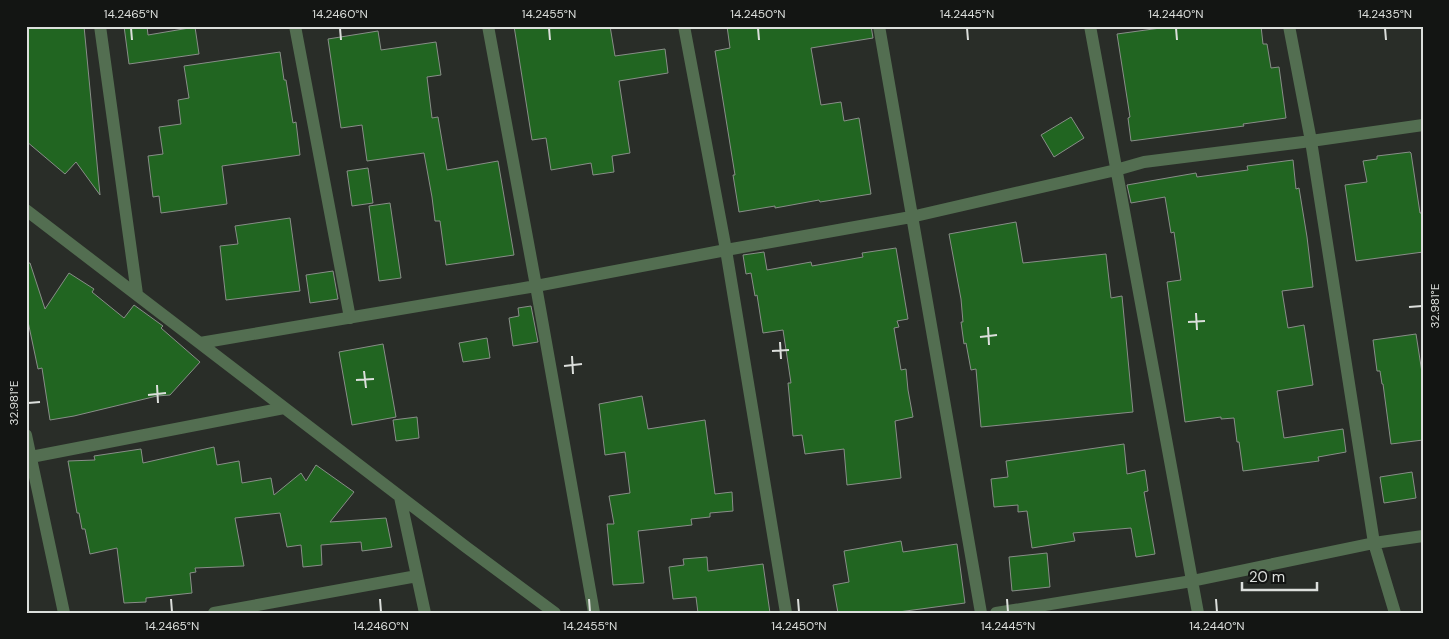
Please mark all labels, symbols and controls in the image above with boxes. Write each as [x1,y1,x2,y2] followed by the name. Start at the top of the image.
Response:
[104,6,158,22] text: 14.2465°N
[312,6,368,22] text: 14.2460°N
[522,6,576,22] text: 14.2455°N
[730,6,786,22] text: 14.2450°N
[940,6,994,22] text: 14.2445°N
[1148,6,1204,22] text: 14.2440°N
[1358,6,1412,22] text: 14.2435°N
[1427,283,1443,329] text: 32.981°E
[6,380,22,426] text: 32.981°E
[1242,559,1316,591] scale bar
[1249,567,1285,587] text: 20 m
[145,618,199,634] text: 14.2465°N
[353,618,409,634] text: 14.2460°N
[563,618,617,634] text: 14.2455°N
[771,618,827,634] text: 14.2450°N
[981,618,1035,634] text: 14.2445°N
[1189,618,1245,634] text: 14.2440°N

